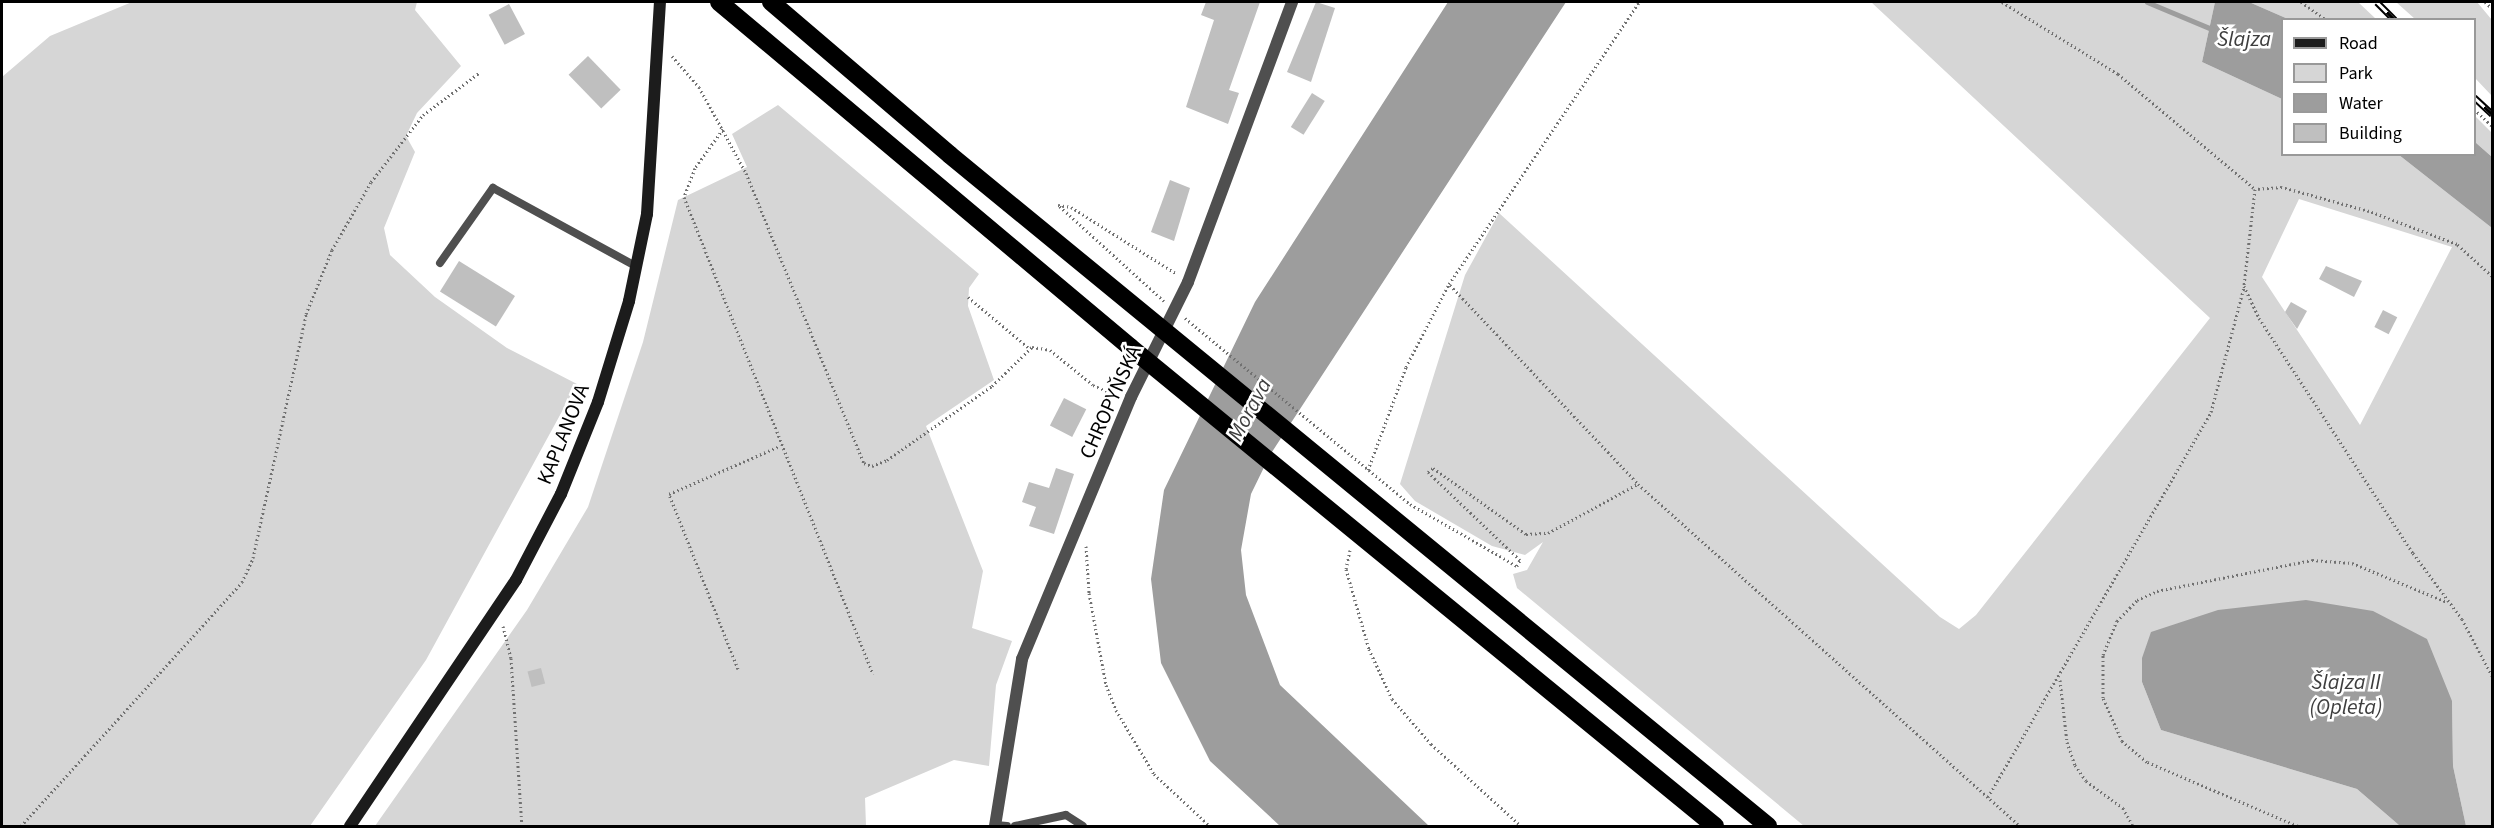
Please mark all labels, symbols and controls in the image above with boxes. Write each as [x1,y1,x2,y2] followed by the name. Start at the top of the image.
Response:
[2281,18,2476,156] legend
[2217,27,2271,53] water label: Šlajza
[2339,31,2378,56] text: Road
[2339,61,2373,86] text: Park
[2339,91,2383,116] text: Water
[2339,121,2402,146] text: Building
[1074,341,1146,463] street label: CHROPYŇSKÁ
[1223,374,1277,446] water label: Morava
[531,380,595,488] street label: KAPLANOVA
[2310,669,2382,720] water label: Šlajza II (Opleta)

